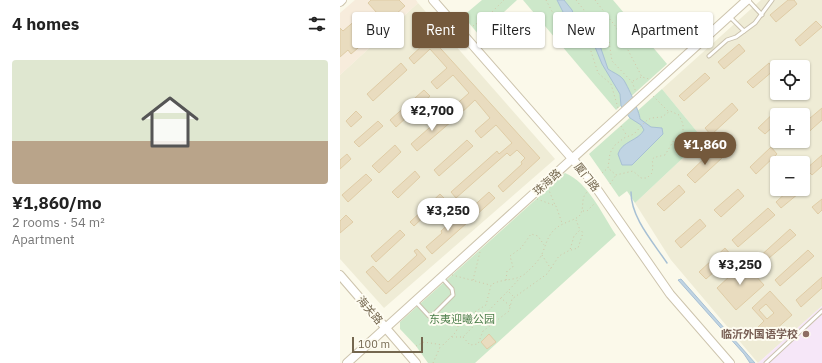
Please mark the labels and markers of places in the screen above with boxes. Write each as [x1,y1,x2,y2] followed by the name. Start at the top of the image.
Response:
[399,98,465,132] pin: ¥2,700
[672,132,738,166] pin: ¥1,860
[415,198,481,232] pin: ¥3,250
[707,252,773,286] pin: ¥3,250
[721,327,798,341] place label: 临沂外国语学校
[801,329,811,339] marker: 临沂外国语学校

